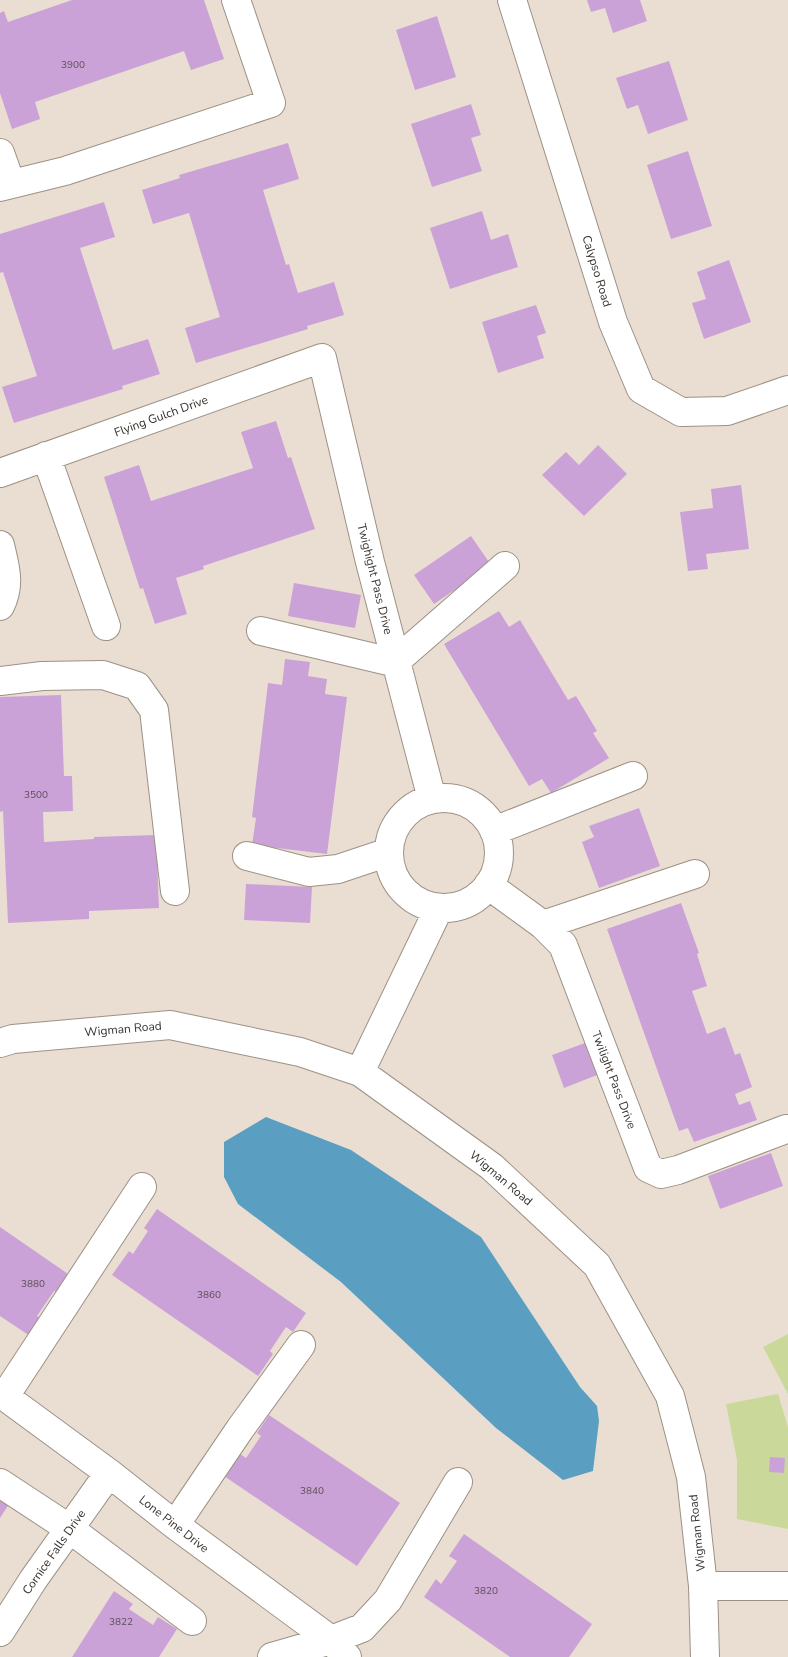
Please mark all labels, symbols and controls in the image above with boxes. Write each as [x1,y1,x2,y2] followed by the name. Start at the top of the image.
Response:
[61,58,85,72] house number: 3900
[578,233,616,309] street label: Calypso Road
[112,392,210,440] street label: Flying Gulch Drive
[353,522,397,636] street label: Twighight Pass Drive
[24,788,48,802] house number: 3500
[84,1018,162,1040] street label: Wigman Road
[588,1029,640,1131] street label: Twilight Pass Drive
[466,1147,536,1209] street label: Wigman Road
[21,1277,45,1291] house number: 3880
[197,1288,221,1302] house number: 3860
[300,1484,324,1498] house number: 3840
[136,1492,212,1556] street label: Lone Pine Drive
[685,1494,709,1572] street label: Wigman Road
[19,1506,89,1598] street label: Cornice Falls Drive
[474,1584,498,1598] house number: 3820
[109,1615,133,1629] house number: 3822

